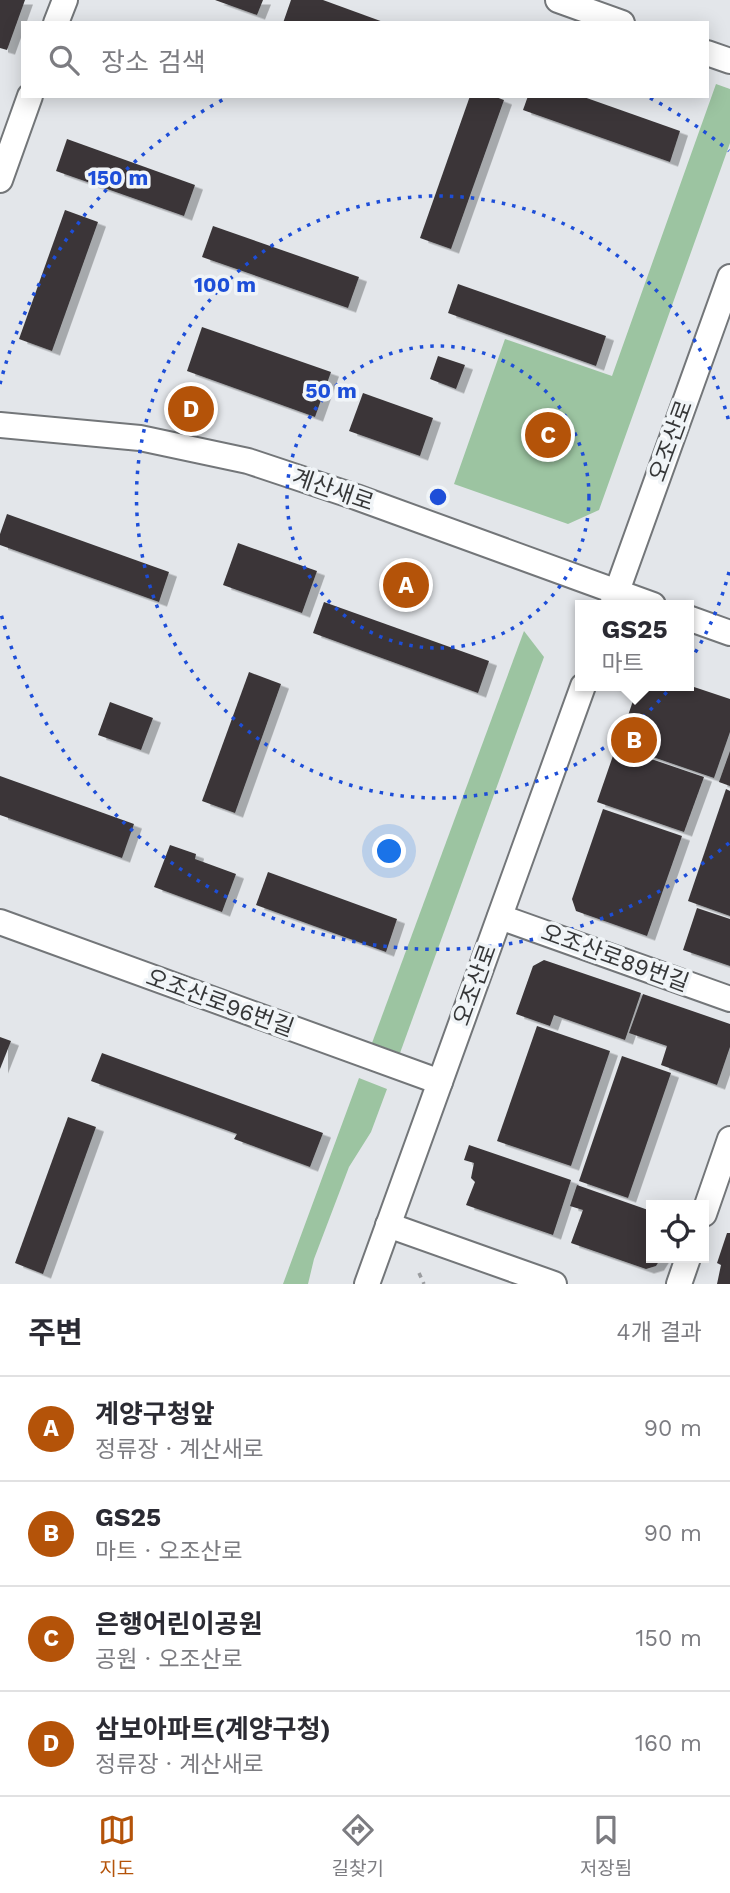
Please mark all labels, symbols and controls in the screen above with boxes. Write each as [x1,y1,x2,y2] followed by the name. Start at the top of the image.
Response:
[21,21,709,98] search box
[45,41,83,79] icon: search
[101,47,206,77] text: 장소 검색
[88,165,148,190] text: 150 m
[194,272,256,297] text: 100 m
[305,378,357,403] text: 50 m
[168,383,214,435] pin: D
[644,397,698,485] street label: 오조산로
[525,409,571,461] pin: C
[289,463,377,517] street label: 계산새로
[426,485,450,509] centre of rings
[383,559,429,611] pin: A
[575,600,694,691] popup
[601,614,668,644] text: GS25
[601,650,644,677] text: 마트
[611,714,657,766] pin: B
[372,834,406,868] your location
[537,919,693,997] street label: 오조산로89번길
[448,941,502,1029] street label: 오조산로
[142,964,298,1042] street label: 오조산로96번길
[646,1200,709,1263] map controls
[646,1200,709,1263] button: locate
[28,1315,83,1350] text: 주변
[617,1319,702,1346] text: 4개 결과
[95,1399,215,1429] text: 계양구청앞
[43,1415,59,1442] text: A
[644,1415,702,1442] text: 90 m
[95,1436,264,1463] text: 정류장 · 계산새로
[95,1502,161,1532] text: GS25
[43,1520,59,1547] text: B
[644,1520,702,1547] text: 90 m
[95,1538,243,1565] text: 마트 · 오조산로
[95,1609,262,1639] text: 은행어린이공원
[43,1625,59,1652] text: C
[636,1625,702,1652] text: 150 m
[95,1646,243,1673] text: 공원 · 오조산로
[95,1714,331,1744] text: 삼보아파트(계양구청)
[43,1730,59,1757] text: D
[635,1730,702,1757] text: 160 m
[95,1751,264,1778] text: 정류장 · 계산새로
[98,1811,136,1880] tab: 지도
[332,1811,384,1880] tab: 길찾기
[580,1811,632,1880] tab: 저장됨

